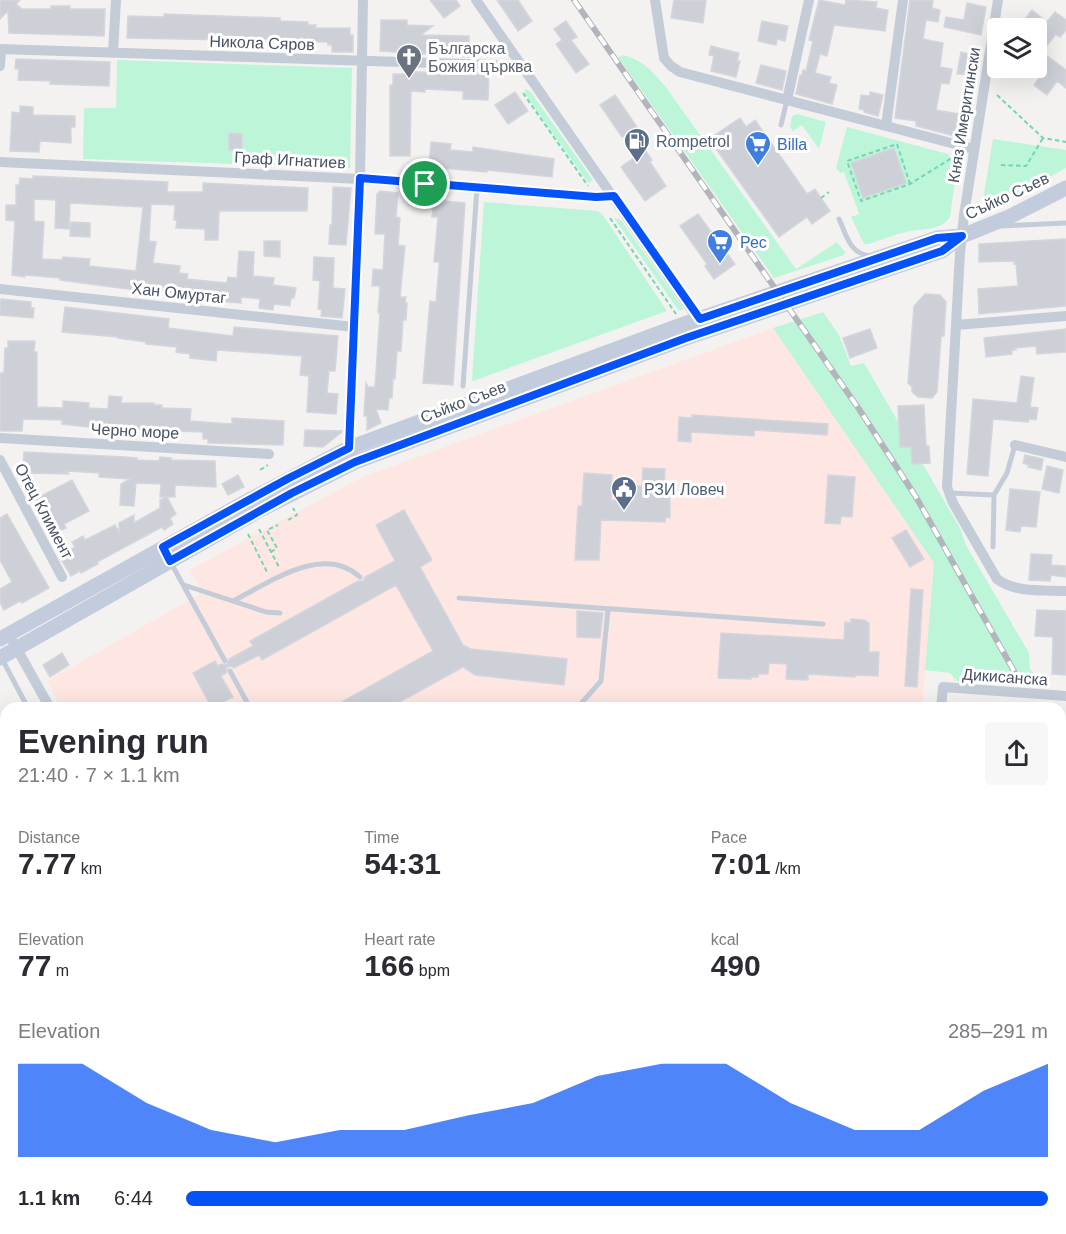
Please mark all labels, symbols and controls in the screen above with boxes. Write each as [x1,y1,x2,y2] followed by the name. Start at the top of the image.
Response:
[987,18,1047,78] map controls
[987,18,1047,78] button: layers
[209,33,315,53] street label: Никола Сяров
[428,40,532,75] place label: Българска Божия църква
[394,42,424,80] church icon: Българска Божия църква
[945,46,983,184] street label: Княз Имеритински
[622,126,652,164] fuel station icon: Rompetrol
[743,129,773,167] supermarket icon: Billa
[656,133,730,150] place label: Rompetrol
[777,136,807,153] place label: Billa
[234,149,346,171] street label: Граф Игнатиев
[399,158,450,209] pin
[408,167,441,200] icon: arrive
[963,169,1051,223] street label: Съйко Съев
[705,227,735,265] supermarket icon: Рес
[740,234,767,251] place label: Рес
[131,280,227,306] street label: Хан Омуртаг
[418,378,508,426] street label: Съйко Съев
[90,420,180,442] street label: Черно море
[12,460,77,562] street label: Отец Климент
[609,474,639,512] public building icon: РЗИ Ловеч
[644,481,724,498] place label: РЗИ Ловеч
[962,666,1048,688] street label: Дикисанска
[985,722,1048,785] button: share
[18,723,209,760] text: Evening run
[18,764,180,786] text: 21:40 · 7 × 1.1 km
[18,829,80,846] text: Distance
[364,829,399,846] text: Time
[711,829,747,846] text: Pace
[18,847,76,880] text: 7.77
[364,847,441,880] text: 54:31
[711,847,771,880] text: 7:01
[76,860,102,877] text: km
[771,860,801,877] text: /km
[18,931,84,948] text: Elevation
[364,931,435,948] text: Heart rate
[711,931,739,948] text: kcal
[18,949,51,982] text: 77
[364,949,414,982] text: 166
[711,949,761,982] text: 490
[51,962,69,979] text: m
[414,962,450,979] text: bpm
[18,1020,100,1042] text: Elevation
[948,1020,1048,1042] text: 285–291 m
[18,1187,80,1209] text: 1.1 km
[114,1187,153,1209] text: 6:44

